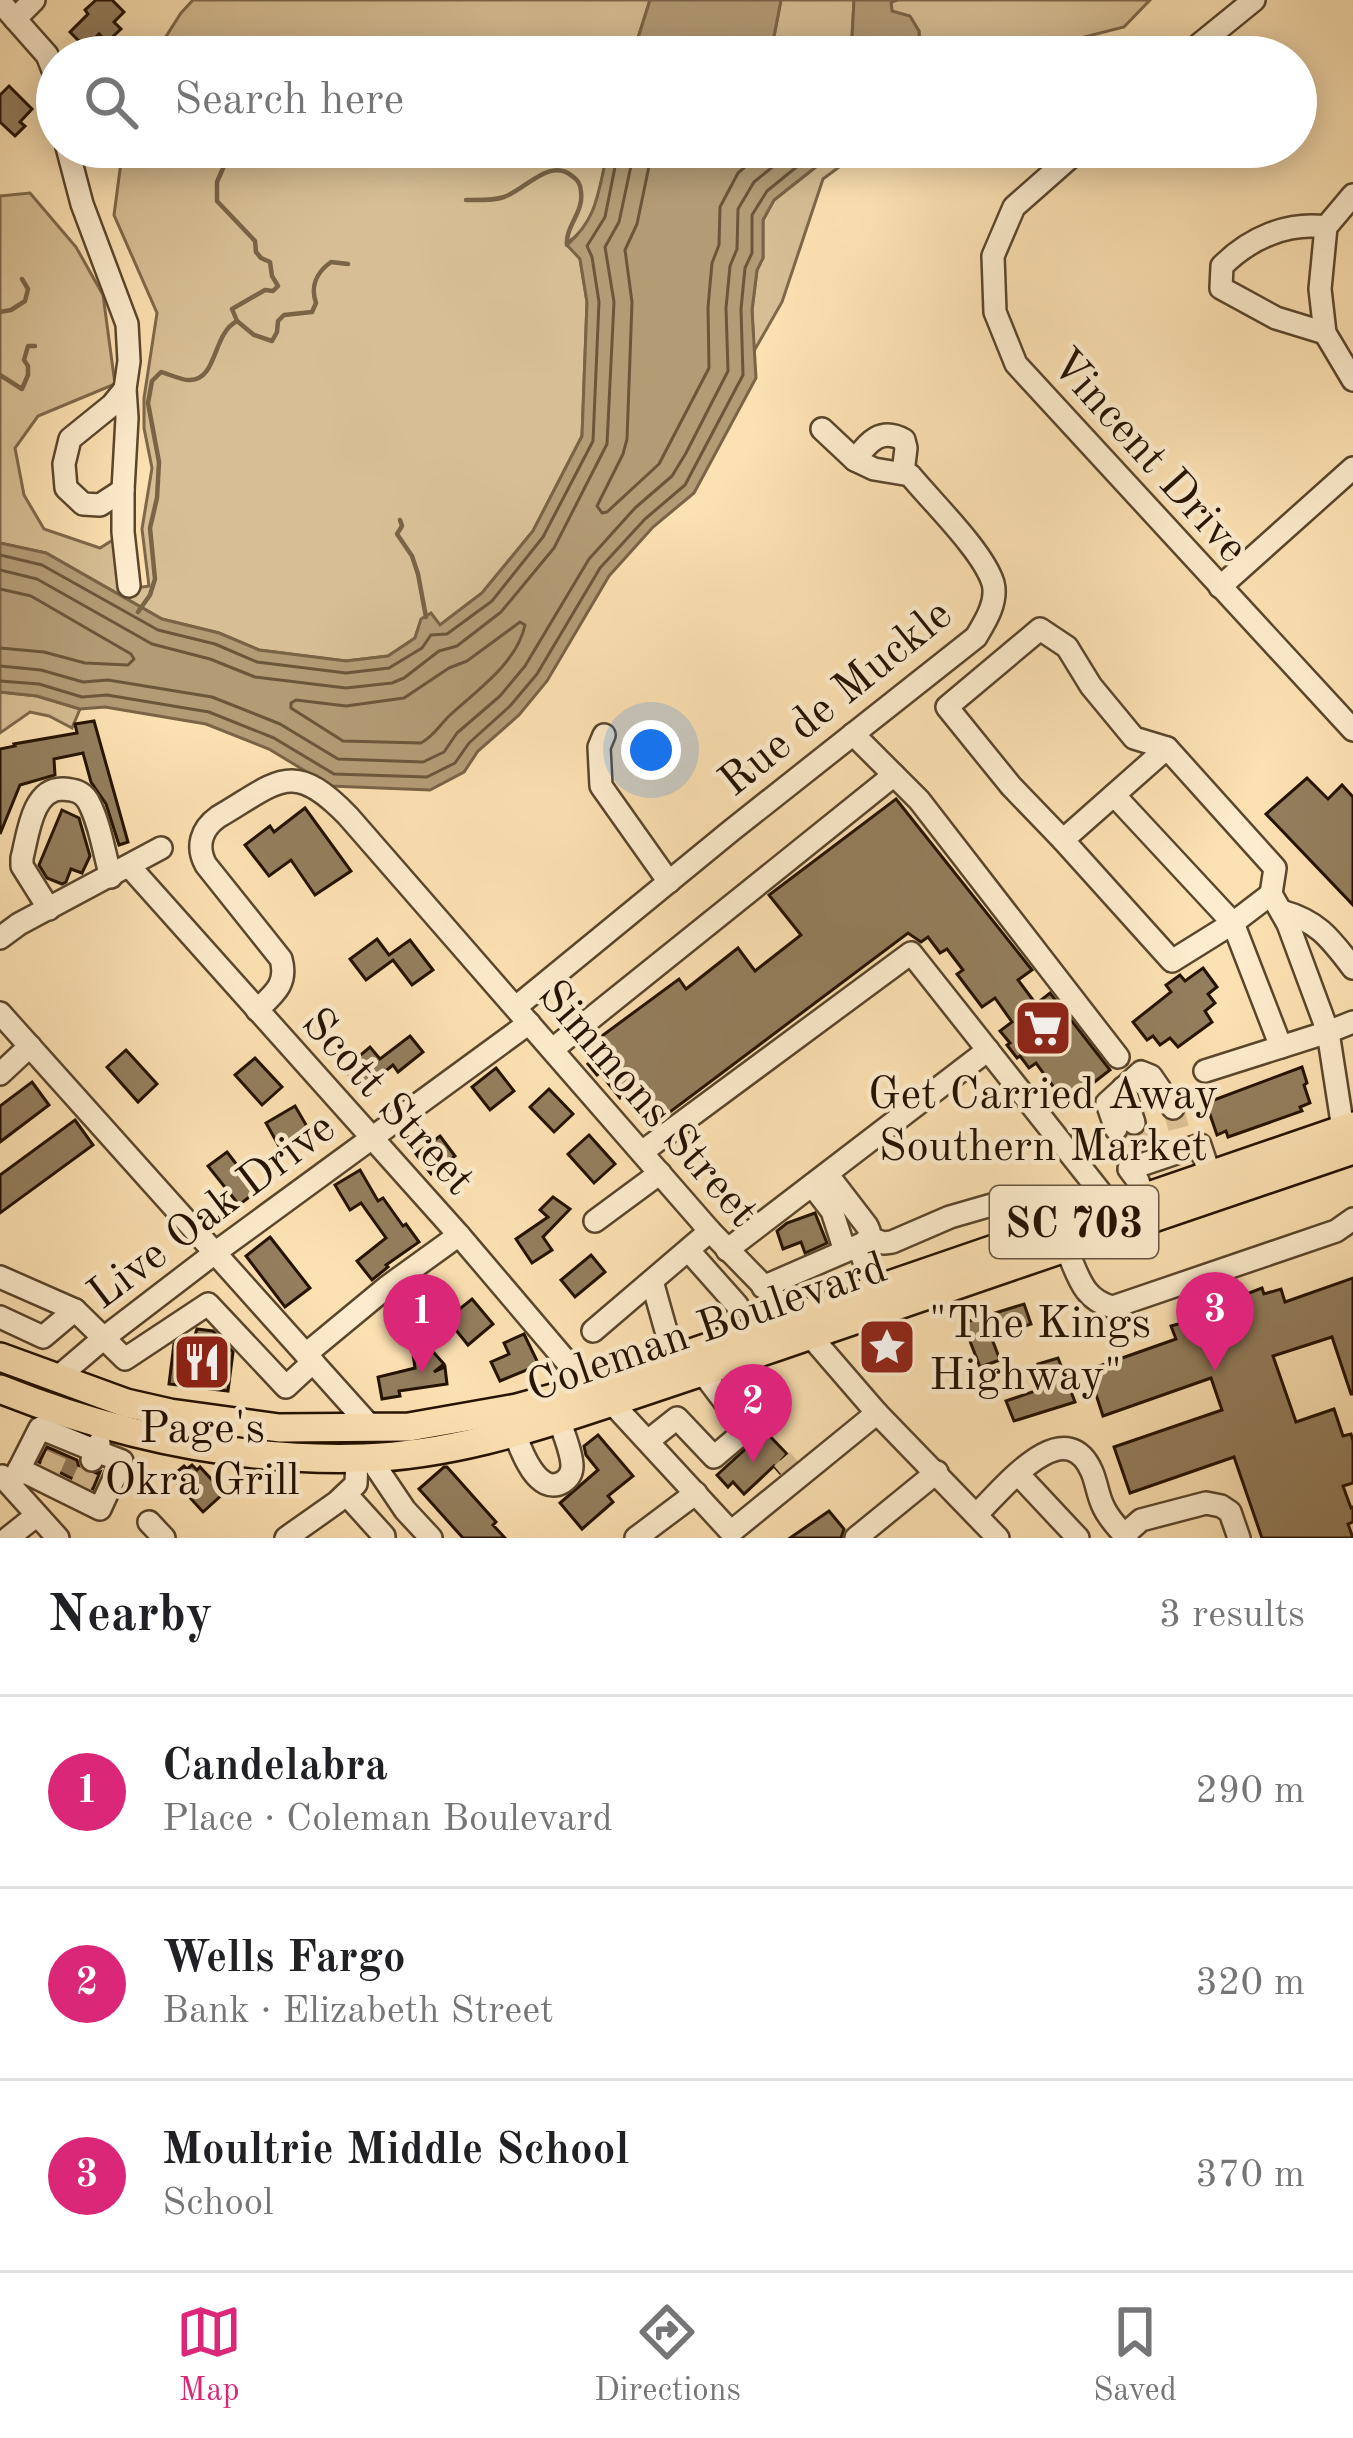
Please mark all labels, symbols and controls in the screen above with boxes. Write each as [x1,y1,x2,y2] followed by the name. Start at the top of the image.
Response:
[36,36,1317,168] search box
[78,69,144,135] icon: search
[174,79,404,124] text: Search here
[1041,342,1255,572] street label: Vincent Drive
[712,593,961,806] street label: Rue de Muckle
[621,720,681,780] your location
[528,973,765,1237] street label: Simmons Street
[1012,997,1074,1059] supermarket icon: Get Carried Away Southern Market
[292,1001,481,1205] street label: Scott Street
[868,1074,1218,1171] place label: Get Carried Away Southern Market
[81,1106,344,1319] street label: Live Oak Drive
[990,1186,1158,1258] road number: SC 703
[522,1247,893,1412] street label: Coleman Boulevard
[1176,1272,1254,1371] pin: 3
[383,1274,461,1373] pin: 1
[929,1303,1151,1400] place label: "The Kings Highway"
[856,1316,918,1378] place icon: "The Kings Highway"
[171,1331,233,1393] restaurant icon: Page's Okra Grill
[714,1364,792,1463] pin: 2
[104,1408,300,1505] place label: Page's Okra Grill
[48,1591,213,1642] text: Nearby
[1159,1596,1305,1635] text: 3 results
[162,1745,388,1790] text: Candelabra
[76,1772,98,1811] text: 1
[1195,1772,1305,1811] text: 290 m
[162,1800,613,1839] text: Place · Coleman Boulevard
[162,1937,406,1982] text: Wells Fargo
[76,1964,98,2003] text: 2
[1195,1964,1305,2003] text: 320 m
[162,1992,554,2031] text: Bank · Elizabeth Street
[162,2129,629,2174] text: Moultrie Middle School
[76,2156,98,2195] text: 3
[1195,2156,1305,2195] text: 370 m
[162,2184,274,2223] text: School
[176,2299,242,2412] tab: Map
[594,2299,741,2412] tab: Directions
[1093,2299,1177,2412] tab: Saved

